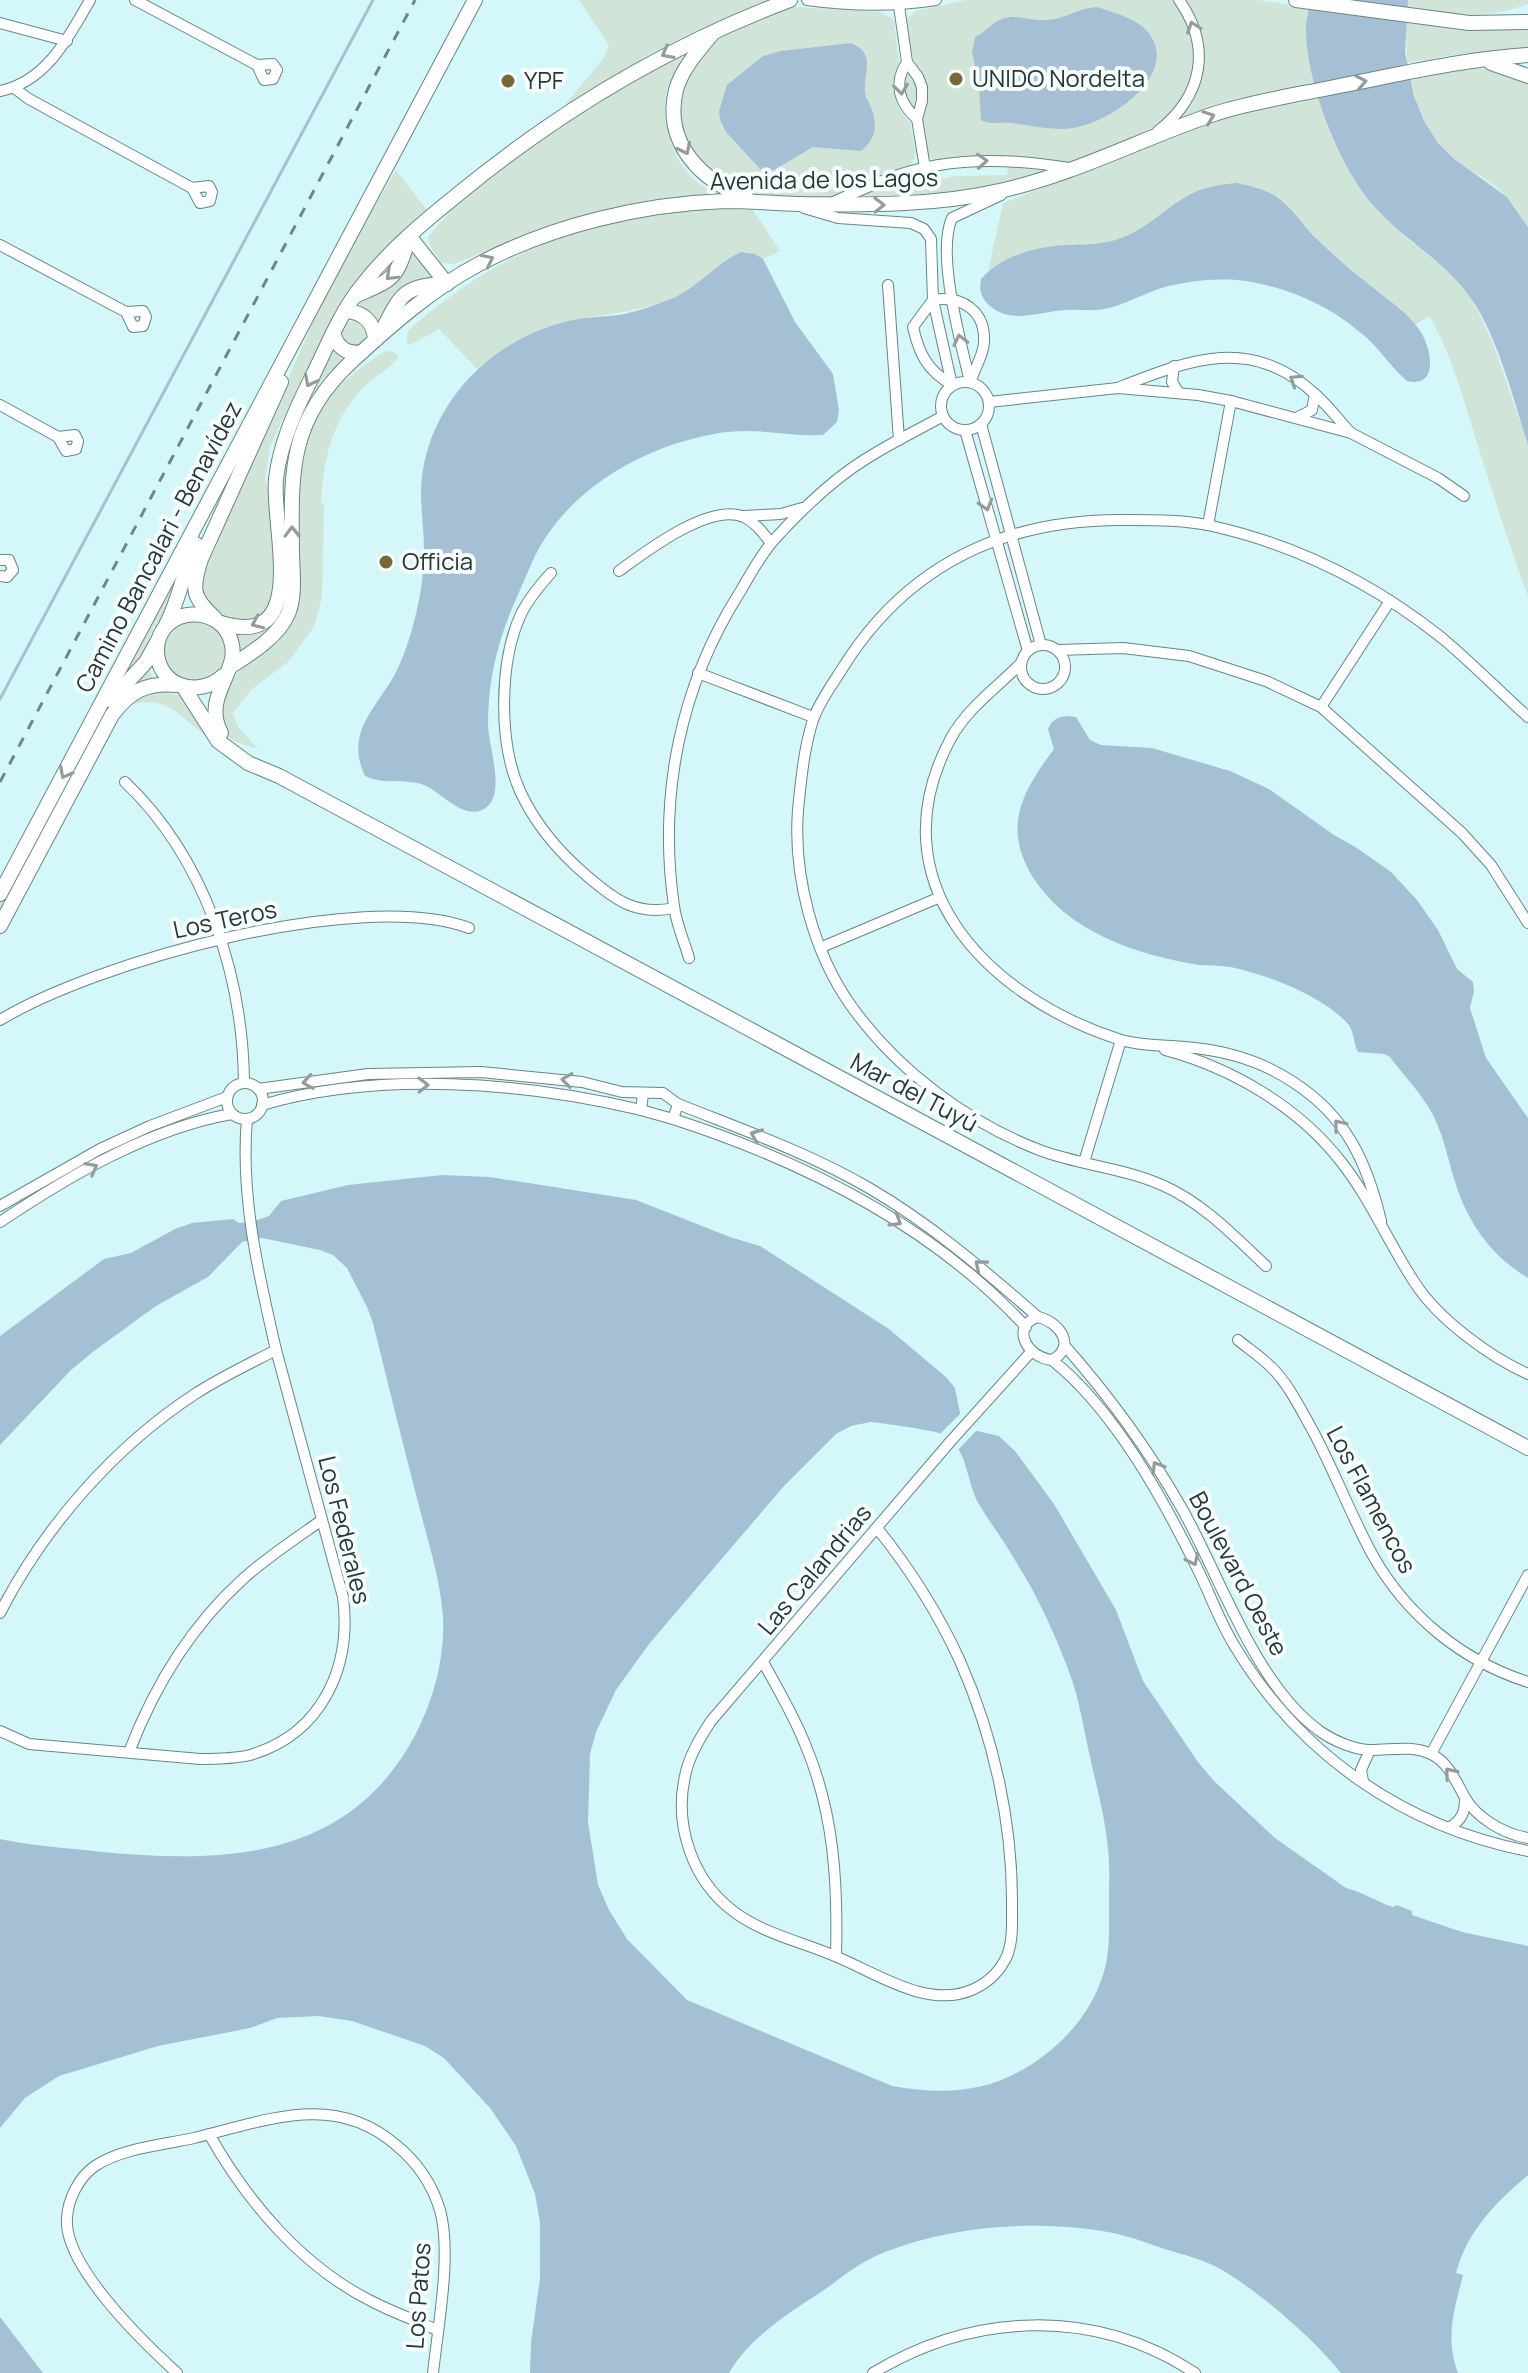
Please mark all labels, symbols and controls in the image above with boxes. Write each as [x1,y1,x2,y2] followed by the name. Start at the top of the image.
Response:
[1186,20,1202,34] one-way arrow
[661,44,675,59] one-way arrow
[972,61,1145,94] place label: UNIDO Nordelta
[524,63,564,96] place label: YPF
[947,70,965,88] marker: UNIDO Nordelta
[499,72,517,90] marker: YPF
[1353,74,1367,91] one-way arrow
[893,82,910,95] one-way arrow
[1201,110,1215,126] one-way arrow
[675,141,691,155] one-way arrow
[976,153,989,170] one-way arrow
[709,160,938,197] street label: Avenida de los Lagos
[873,196,886,214] one-way arrow
[480,254,494,270] one-way arrow
[386,266,400,280] one-way arrow
[952,333,969,347] one-way arrow
[304,372,320,387] one-way arrow
[1289,375,1303,390] one-way arrow
[67,395,249,698] street label: Camino Bancalari - Benavídez
[977,497,993,511] one-way arrow
[283,525,300,538] one-way arrow
[402,544,473,577] place label: Officia
[377,553,395,571] marker: Officia
[251,613,265,629] one-way arrow
[59,764,75,778] one-way arrow
[170,891,280,946] street label: Los Teros
[845,1044,984,1139] street label: Mar del Tuyú
[560,1072,574,1089] one-way arrow
[301,1073,315,1090] one-way arrow
[417,1077,430,1094] one-way arrow
[1335,1119,1349,1134] one-way arrow
[750,1129,764,1145] one-way arrow
[83,1163,98,1178] one-way arrow
[887,1211,902,1226] one-way arrow
[975,1260,989,1275] one-way arrow
[1320,1420,1425,1579] street label: Los Flamencos
[311,1452,380,1607] street label: Los Federales
[1151,1461,1167,1476] one-way arrow
[1182,1485,1297,1661] street label: Boulevard Oeste
[749,1497,878,1641] street label: Las Calandrias
[1183,1551,1199,1566] one-way arrow
[1445,1768,1460,1782] one-way arrow
[397,2241,438,2350] street label: Los Patos

